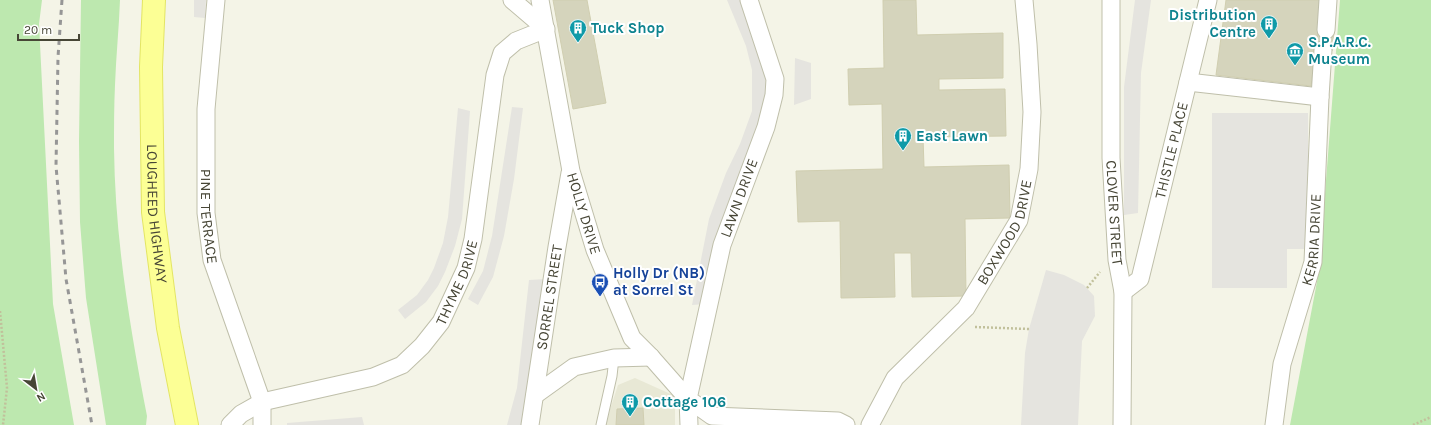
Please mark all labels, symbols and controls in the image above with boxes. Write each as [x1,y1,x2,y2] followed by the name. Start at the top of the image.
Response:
[1169,6,1256,41] place label: Distribution Centre
[1259,14,1279,39] building icon: Distribution Centre
[18,16,79,42] scale bar
[568,18,588,43] building icon: Tuck Shop
[591,19,664,37] place label: Tuck Shop
[24,23,52,37] text: 20 m
[1308,33,1371,68] place label: S.P.A.R.C. Museum
[1285,41,1305,66] museum icon: S.P.A.R.C. Museum
[1151,100,1192,200] street label: THISTLE PLACE
[893,126,913,151] building icon: East Lawn
[916,127,988,145] place label: East Lawn
[143,144,171,285] street label: LOUGHEED HIGHWAY
[716,156,762,240] street label: LAWN DRIVE
[1102,160,1127,268] street label: CLOVER STREET
[197,169,221,265] street label: PINE TERRACE
[563,170,605,256] street label: HOLLY DRIVE
[973,178,1036,288] street label: BOXWOOD DRIVE
[1297,194,1325,288] street label: KERRIA DRIVE
[432,238,481,328] street label: THYME DRIVE
[532,243,566,351] street label: SORREL STREET
[613,264,705,299] place label: Holly Dr (NB) at Sorrel St
[590,272,610,297] bus stop icon: Holly Dr (NB) at Sorrel St
[16,369,56,409] north arrow
[34,390,48,405] text: N
[620,392,640,417] building icon: Cottage 106
[643,393,726,411] place label: Cottage 106

